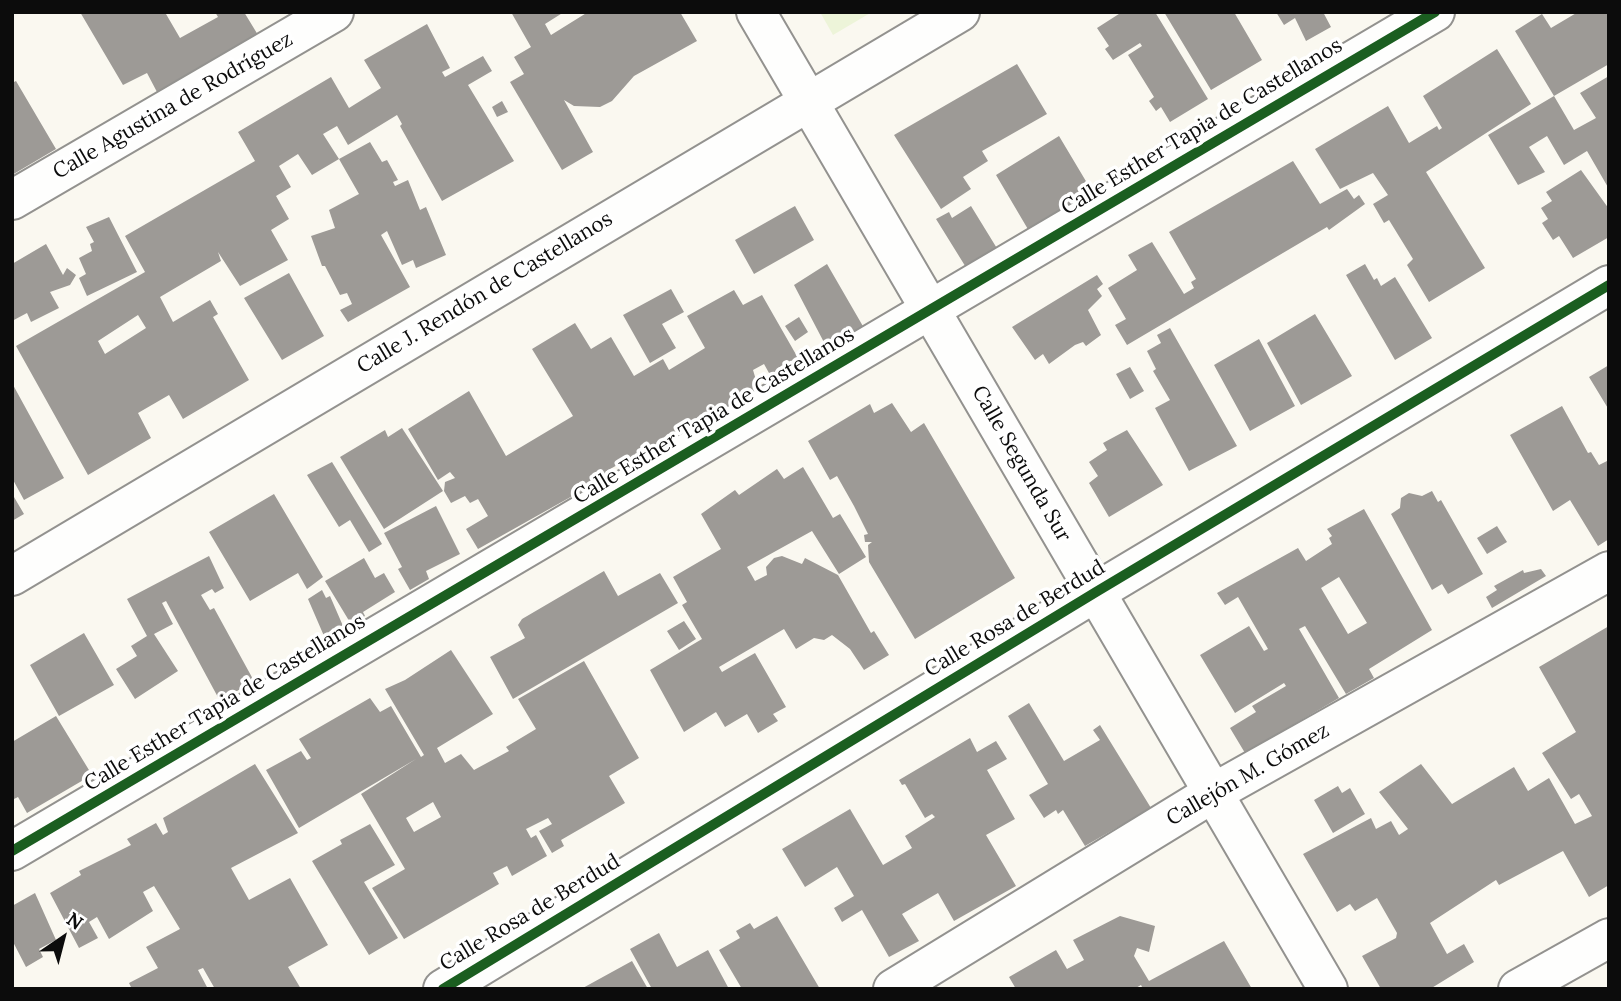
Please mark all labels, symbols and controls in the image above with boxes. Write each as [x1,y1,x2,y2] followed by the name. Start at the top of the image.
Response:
[49,27,297,185] street label: Calle Agustina de Rodríguez
[1057,33,1347,221] street label: Calle Esther Tapia de Castellanos
[353,207,617,379] street label: Calle J. Rendón de Castellanos
[569,322,859,510] street label: Calle Esther Tapia de Castellanos
[966,381,1076,547] street label: Calle Segunda Sur
[920,555,1110,683] street label: Calle Rosa de Berdud
[80,609,370,797] street label: Calle Esther Tapia de Castellanos
[1162,718,1334,832] street label: Callejón M. Gómez
[435,849,625,977] street label: Calle Rosa de Berdud
[28,903,98,973] north arrow
[62,907,88,935] text: N

